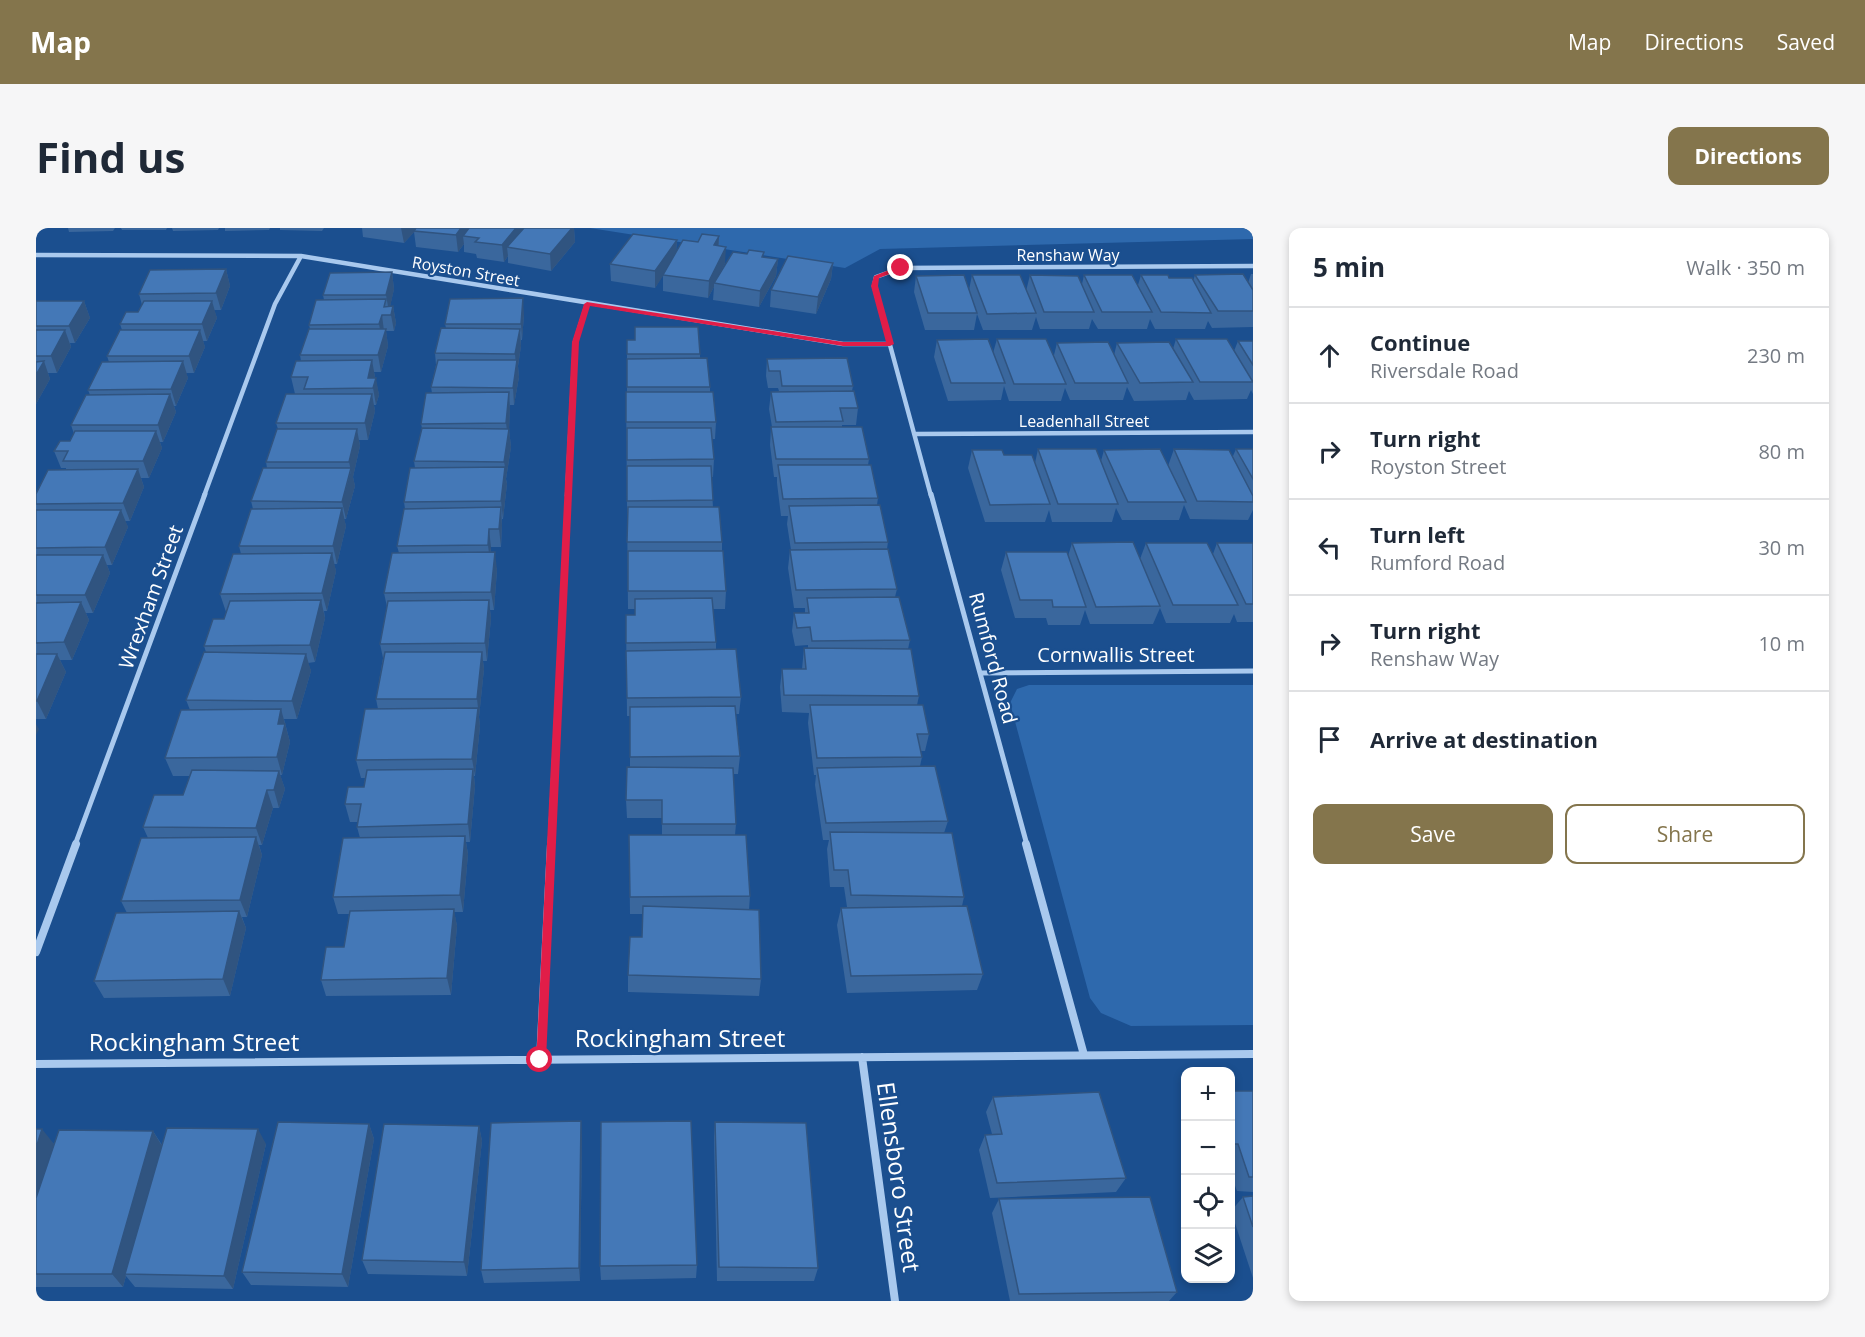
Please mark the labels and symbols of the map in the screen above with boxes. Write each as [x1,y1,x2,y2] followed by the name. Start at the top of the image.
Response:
[1016,244,1121,266] street label: Renshaw Way
[410,251,522,291] street label: Royston Street
[887,254,913,280] route end
[1019,410,1150,432] street label: Leadenhall Street
[112,521,189,673] street label: Wrexham Street
[963,589,1024,727] street label: Rumford Road
[1037,641,1195,668] street label: Cornwallis Street
[575,1021,785,1054] street label: Rockingham Street
[89,1025,299,1058] street label: Rockingham Street
[526,1046,552,1072] route start
[870,1080,929,1274] street label: Ellensboro Street

